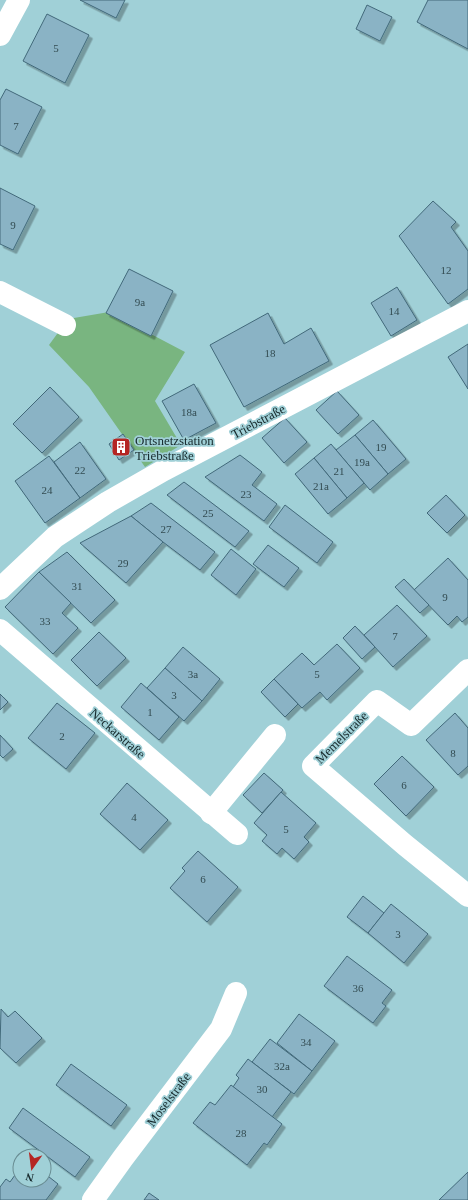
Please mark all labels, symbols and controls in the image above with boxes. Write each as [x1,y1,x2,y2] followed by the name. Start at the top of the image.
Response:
[53,42,59,54] house number: 5
[13,120,19,132] house number: 7
[10,219,16,231] house number: 9
[441,264,452,276] house number: 12
[135,296,145,308] house number: 9a
[389,305,400,317] house number: 14
[265,347,276,359] house number: 18
[229,401,288,442] street label: Triebstraße
[181,406,197,418] house number: 18a
[135,433,214,463] place label: Ortsnetzstation Triebstraße
[110,436,132,458] building icon: Ortsnetzstation Triebstraße
[376,441,387,453] house number: 19
[354,456,370,468] house number: 19a
[75,464,86,476] house number: 22
[334,465,345,477] house number: 21
[313,480,329,492] house number: 21a
[42,484,53,496] house number: 24
[241,488,252,500] house number: 23
[203,507,214,519] house number: 25
[161,523,172,535] house number: 27
[118,557,129,569] house number: 29
[72,580,83,592] house number: 31
[442,591,448,603] house number: 9
[40,615,51,627] house number: 33
[392,630,398,642] house number: 7
[188,668,198,680] house number: 3a
[314,668,320,680] house number: 5
[171,689,177,701] house number: 3
[87,705,149,762] street label: Neckarstraße
[147,706,153,718] house number: 1
[312,708,371,767] street label: Memelstraße
[59,730,65,742] house number: 2
[450,747,456,759] house number: 8
[401,779,407,791] house number: 6
[131,811,137,823] house number: 4
[283,823,289,835] house number: 5
[200,873,206,885] house number: 6
[395,928,401,940] house number: 3
[353,982,364,994] house number: 36
[301,1036,312,1048] house number: 34
[274,1060,290,1072] house number: 32a
[143,1069,194,1129] street label: Moselstraße
[257,1083,268,1095] house number: 30
[236,1127,247,1139] house number: 28
[12,1148,52,1188] north arrow
[24,1171,35,1184] text: N

